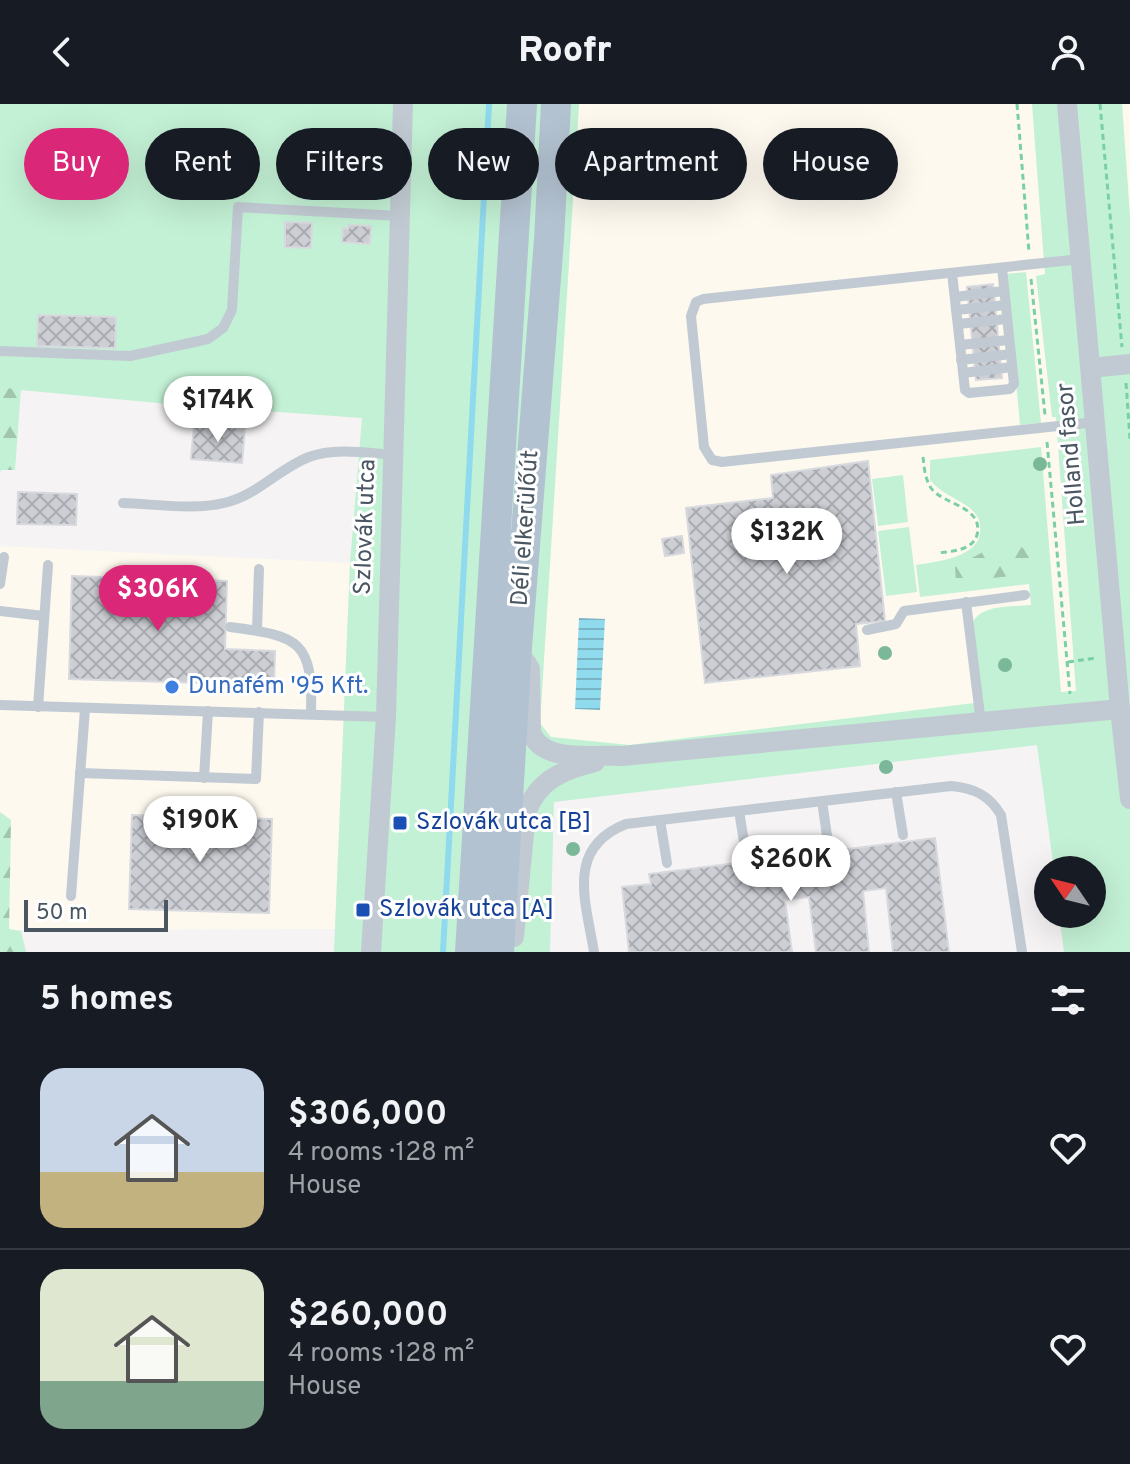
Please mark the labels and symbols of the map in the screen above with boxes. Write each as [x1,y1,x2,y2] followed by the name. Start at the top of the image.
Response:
[162,376,274,444] pin: $174K
[1051,382,1093,526] street label: Holland fasor
[506,449,546,607] street label: Déli elkerülőút
[349,458,383,596] street label: Szlovák utca
[731,508,843,576] pin: $132K
[102,565,214,633] pin: $306K
[188,672,368,702] place label: Dunafém '95 Kft.
[163,678,181,696] marker: Dunafém '95 Kft.
[144,796,256,864] pin: $190K
[416,808,591,838] place label: Szlovák utca [B]
[391,814,409,832] marker: Szlovák utca [B]
[735,835,847,903] pin: $260K
[1034,856,1106,928] north arrow
[379,895,554,925] place label: Szlovák utca [A]
[24,896,168,932] scale bar
[354,901,372,919] marker: Szlovák utca [A]

